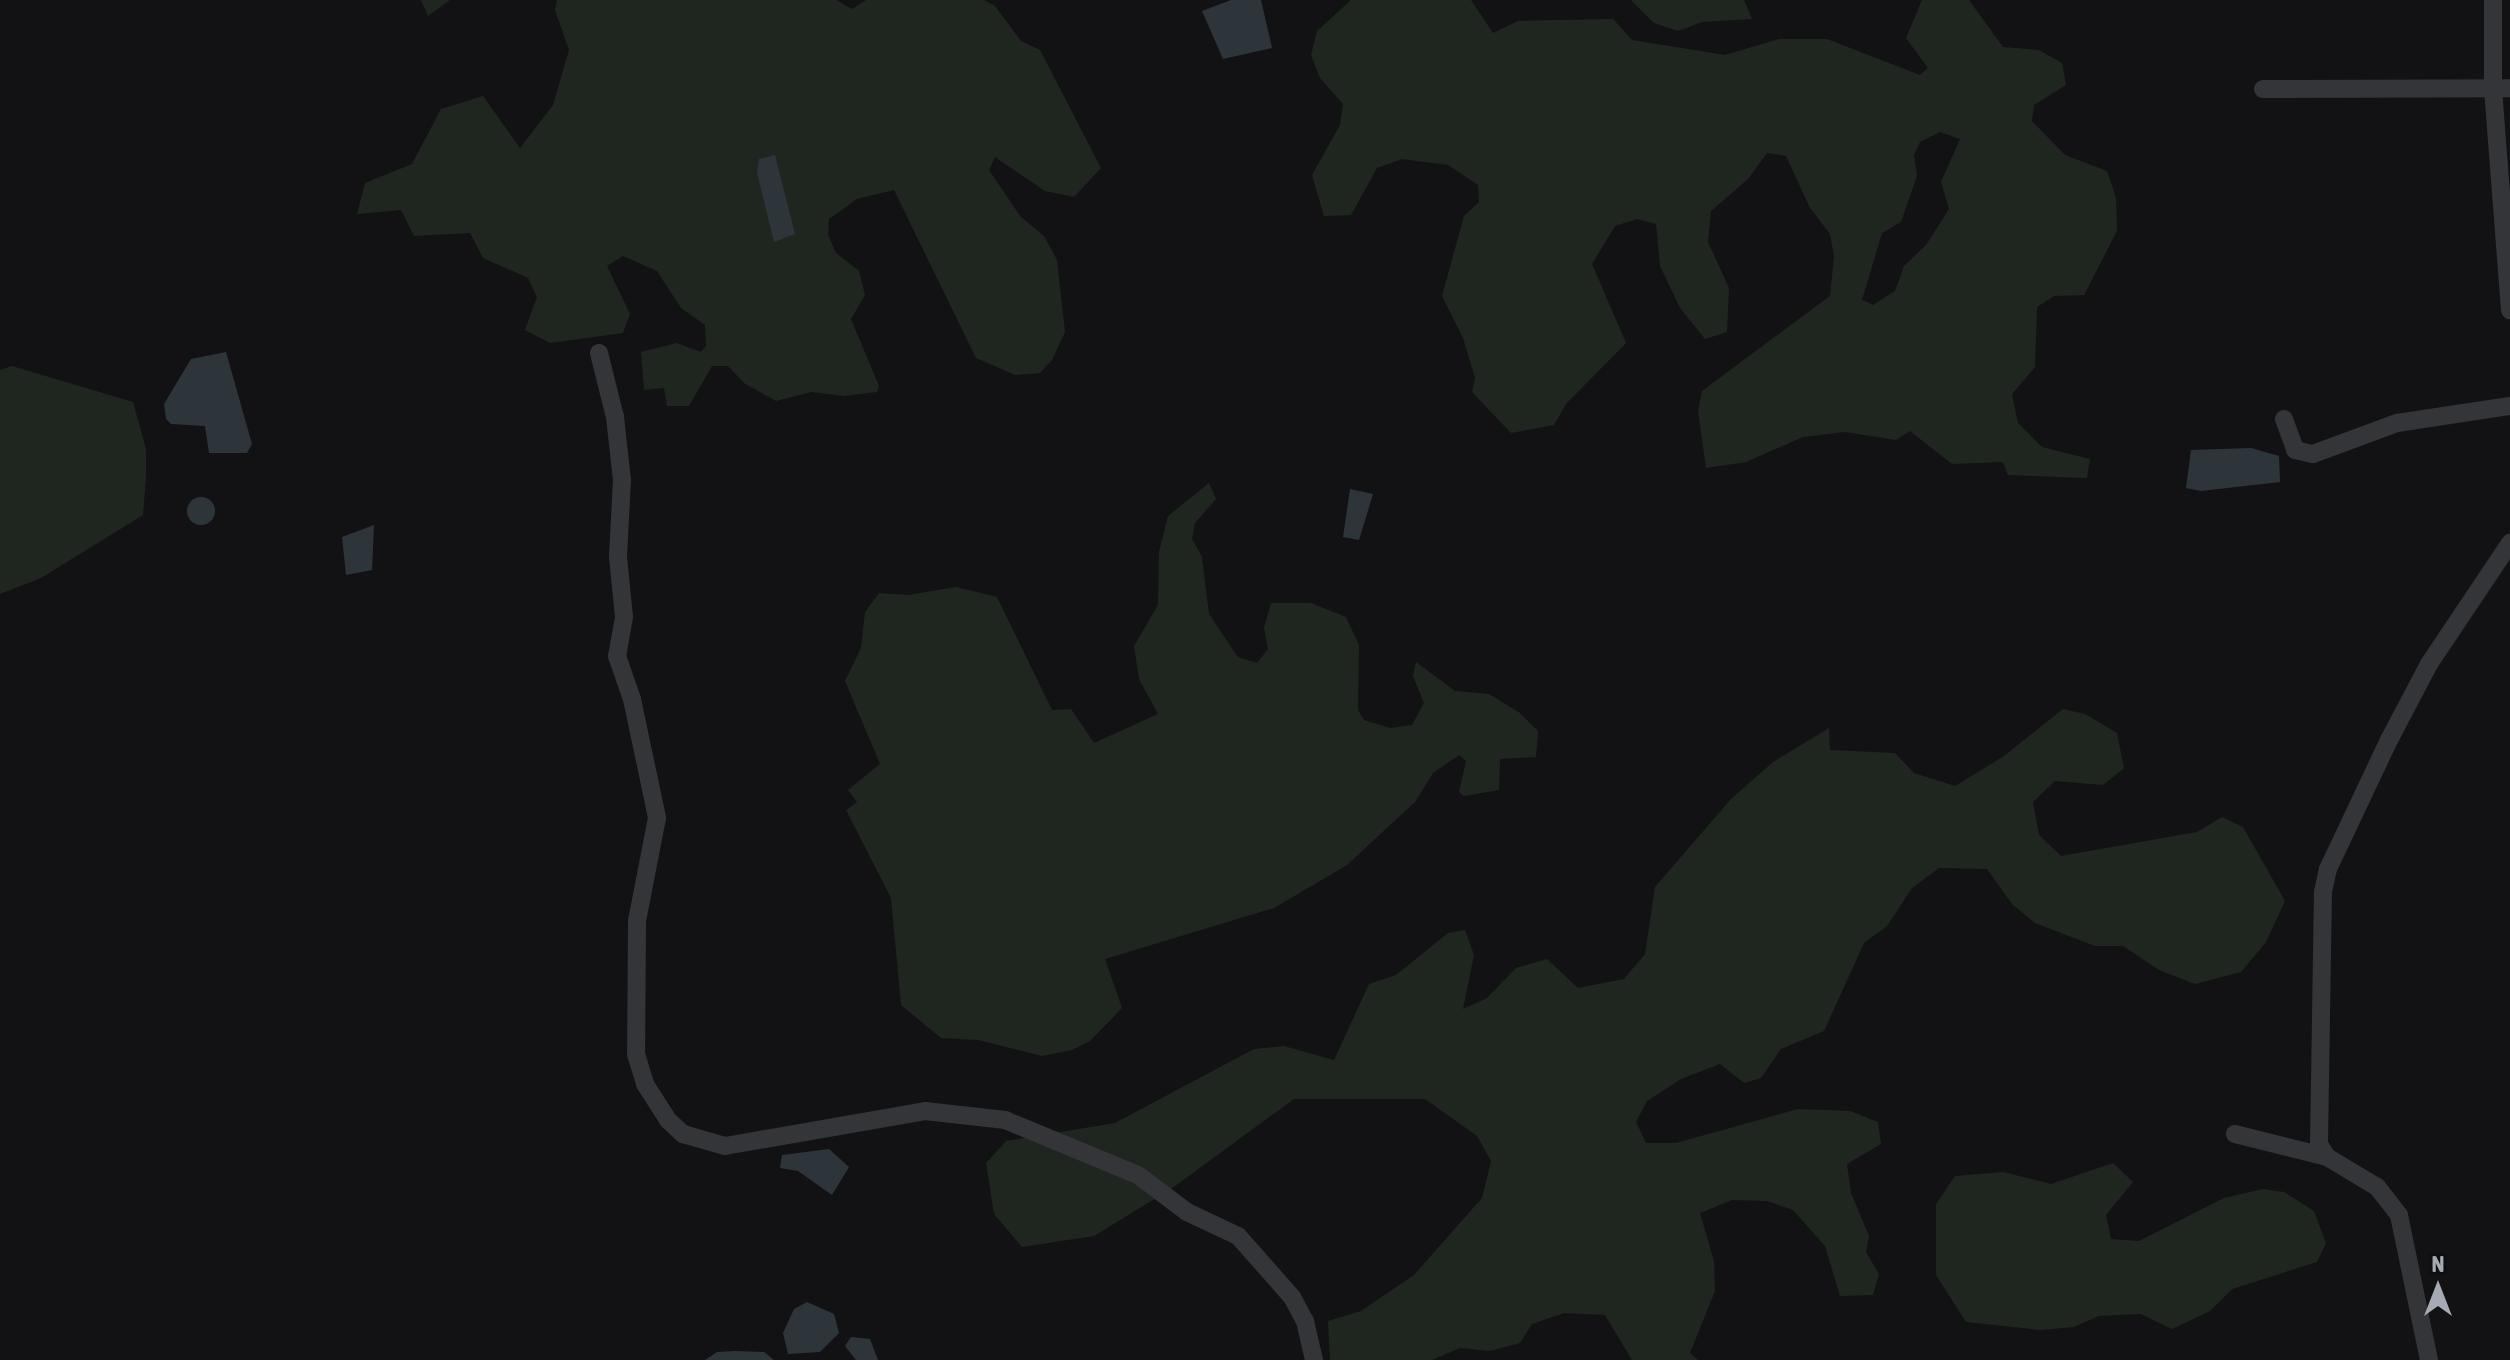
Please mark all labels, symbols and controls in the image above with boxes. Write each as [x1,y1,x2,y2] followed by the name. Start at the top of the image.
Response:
[2398,1248,2478,1328] north arrow
[2432,1251,2444,1277] text: N

